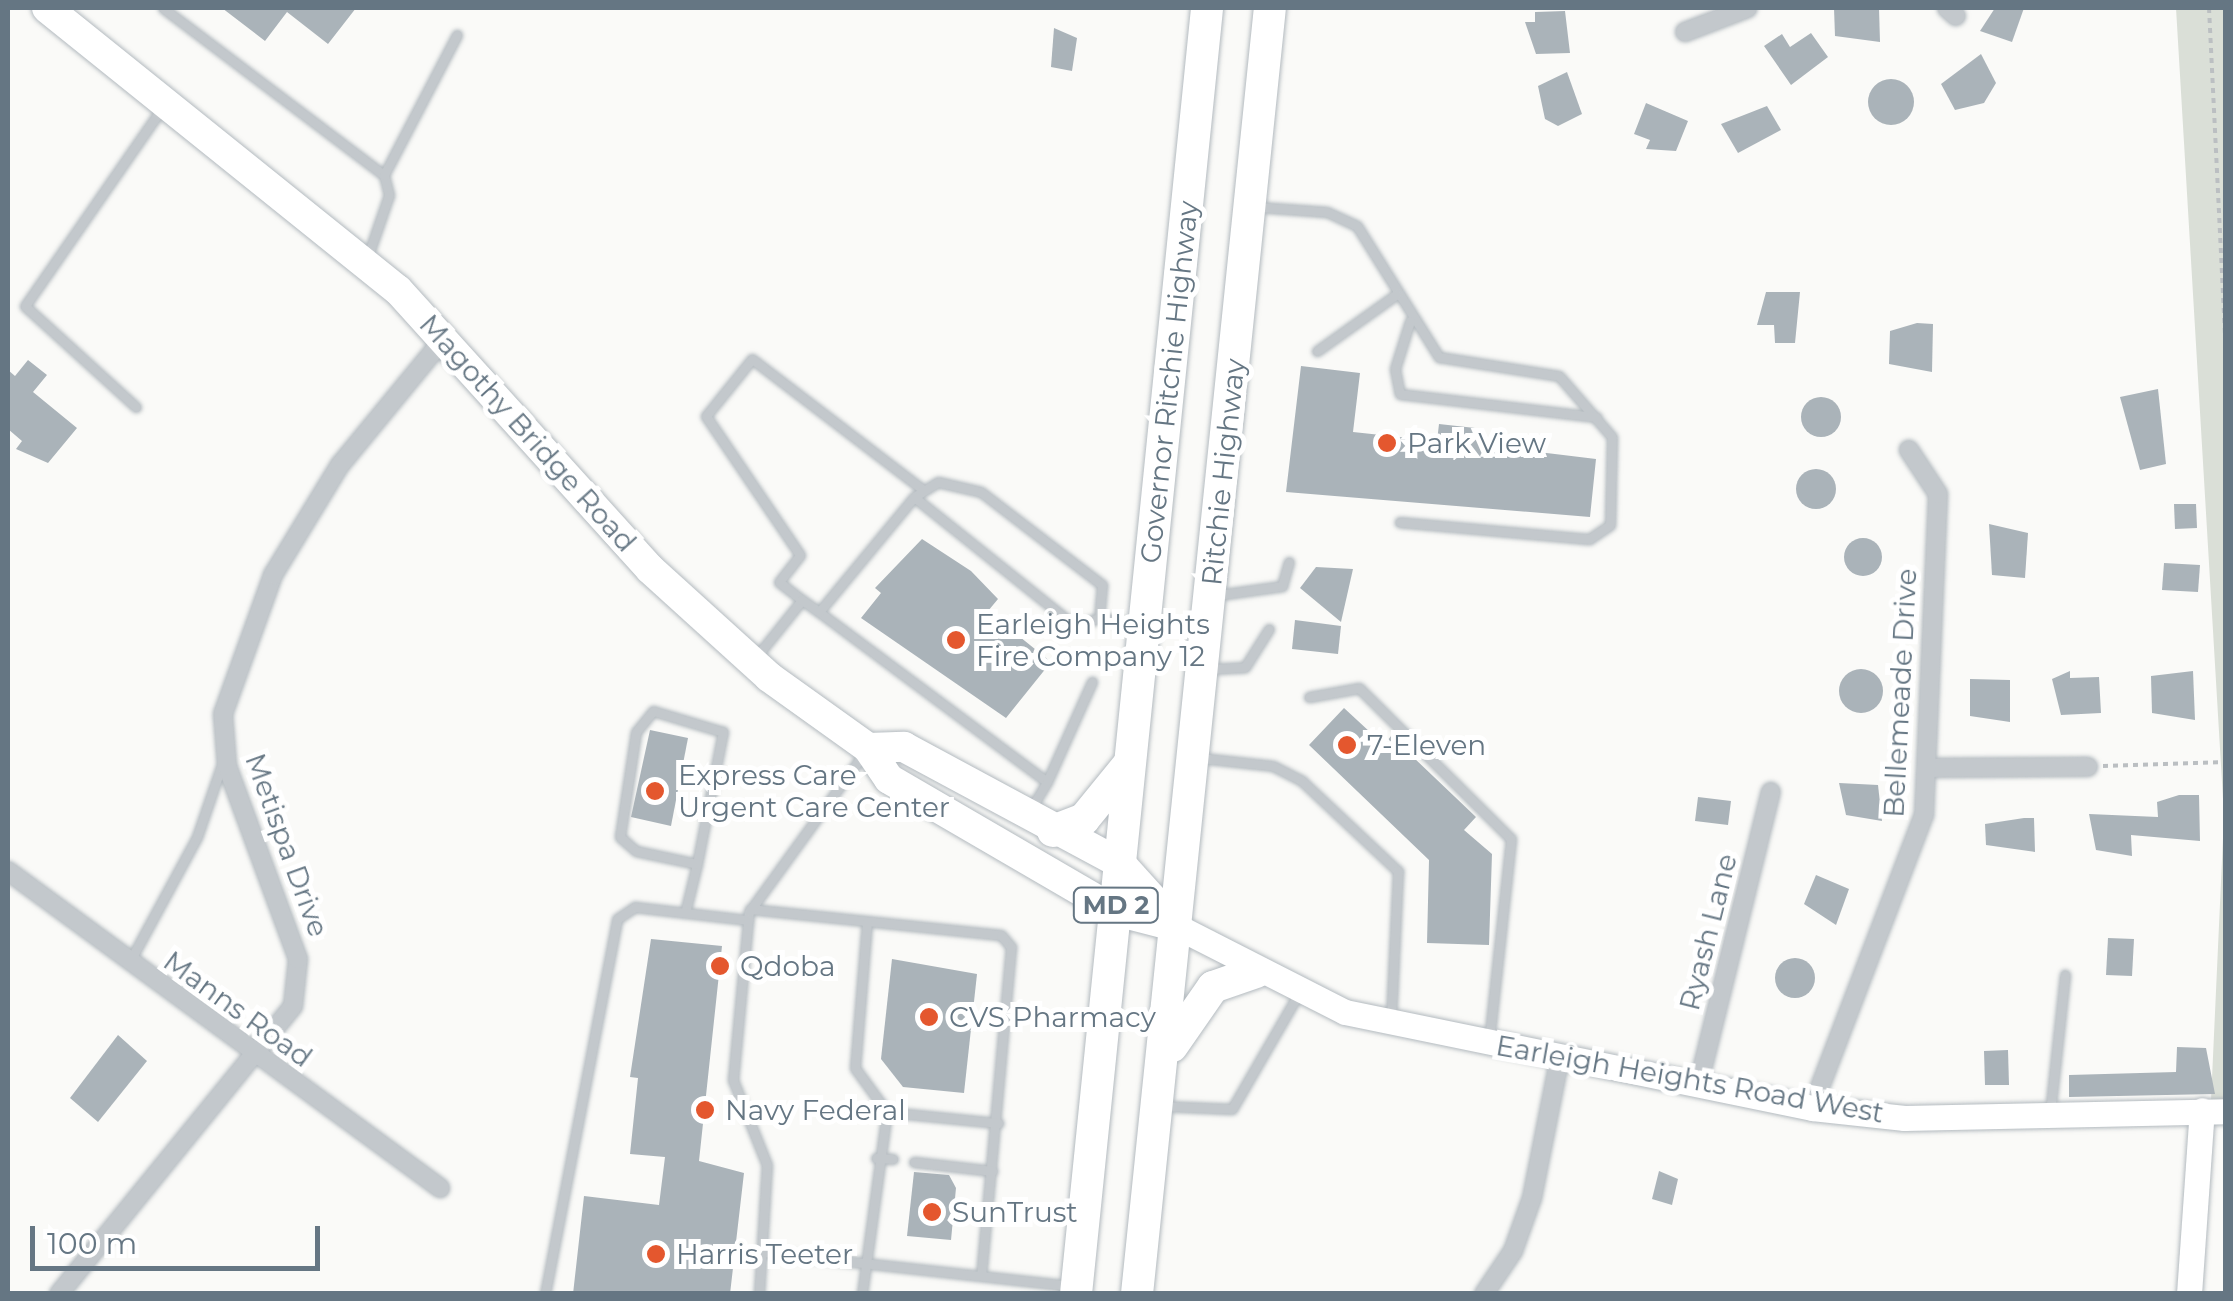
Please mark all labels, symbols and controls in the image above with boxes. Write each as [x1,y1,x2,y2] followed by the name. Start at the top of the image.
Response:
[1133,199,1205,565] street label: Governor Ritchie Highway
[413,307,643,559] street label: Magothy Bridge Road
[1194,357,1252,587] street label: Ritchie Highway
[1407,426,1546,460] place label: Park View
[1376,432,1398,454] marker: Park View
[1877,568,1923,818] street label: Bellemeade Drive
[976,607,1210,673] place label: Earleigh Heights Fire Company 12
[945,629,967,651] marker: Earleigh Heights Fire Company 12
[1367,728,1486,762] place label: 7-Eleven
[1336,734,1358,756] marker: 7-Eleven
[238,749,336,941] street label: Metispa Drive
[678,758,950,824] place label: Express Care Urgent Care Center
[642,778,668,804] marker: Express Care Urgent Care Center
[1672,850,1744,1014] street label: Ryash Lane
[1071,885,1161,925] road number: MD 2
[157,944,319,1074] street label: Manns Road
[740,949,835,983] place label: Qdoba
[709,955,731,977] marker: Qdoba
[949,1000,1156,1034] place label: CVS Pharmacy
[918,1006,940,1028] marker: CVS Pharmacy
[1493,1028,1887,1130] street label: Earleigh Heights Road West
[725,1093,906,1127] place label: Navy Federal
[694,1099,716,1121] marker: Navy Federal
[952,1195,1078,1229] place label: SunTrust
[921,1201,943,1223] marker: SunTrust
[35,1206,325,1268] scale bar
[47,1225,137,1262] text: 100 m
[676,1237,853,1271] place label: Harris Teeter
[645,1243,667,1265] marker: Harris Teeter

